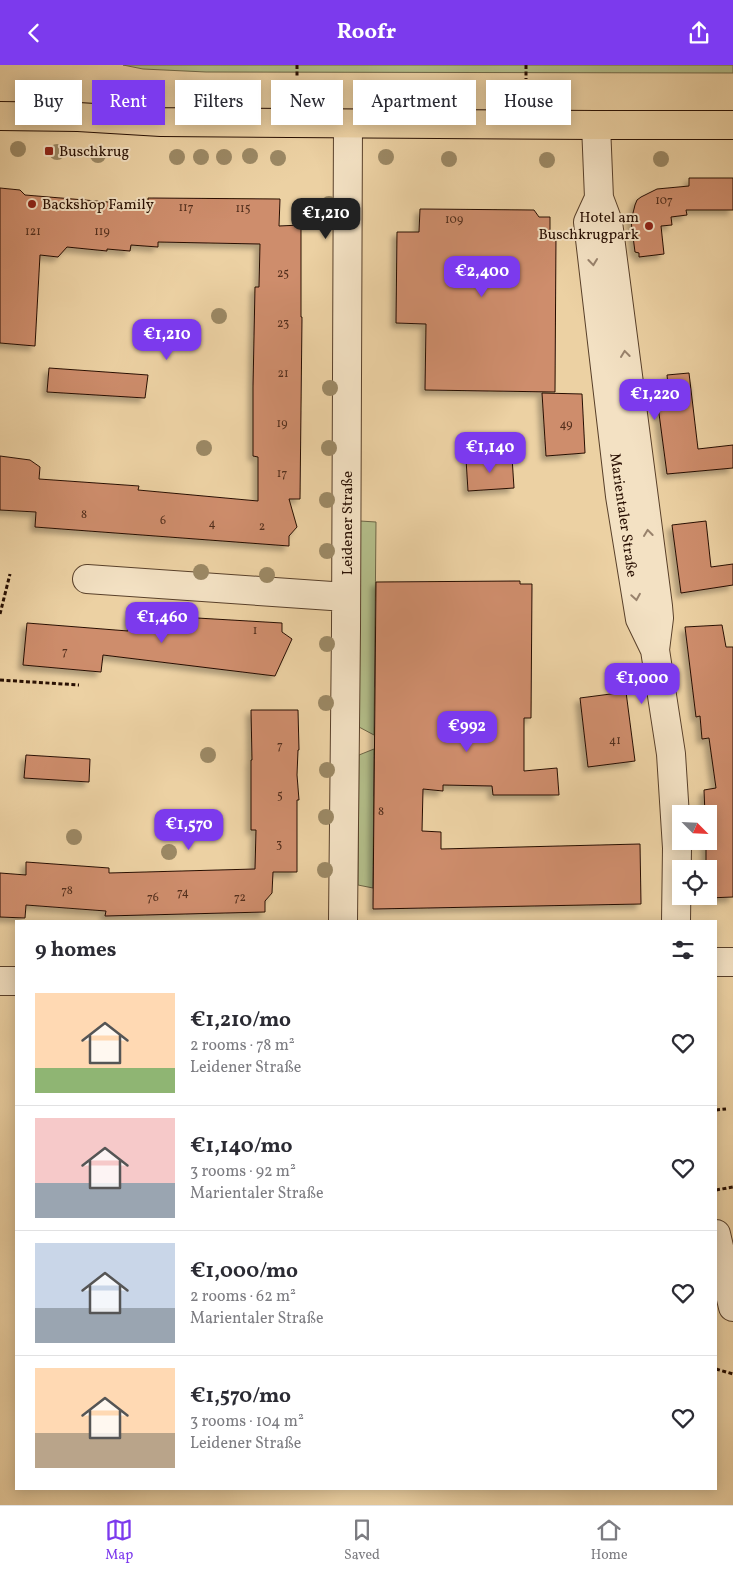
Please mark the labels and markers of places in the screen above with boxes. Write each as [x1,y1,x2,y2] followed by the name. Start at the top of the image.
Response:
[59,142,129,163] place label: Buschkrug
[43,145,55,157] marker: Buschkrug
[42,195,154,216] place label: Backshop Family
[285,197,367,240] pin: €1,210
[26,198,38,210] marker: Backshop Family
[538,208,639,246] place label: Hotel am Buschkrugpark
[643,220,655,232] marker: Hotel am Buschkrugpark
[441,255,523,298] pin: €2,400
[126,319,208,361] pin: €1,210
[614,379,696,421] pin: €1,220
[449,431,531,474] pin: €1,140
[121,601,203,644] pin: €1,460
[601,663,683,705] pin: €1,000
[437,711,497,753] pin: €992
[148,809,230,851] pin: €1,570

